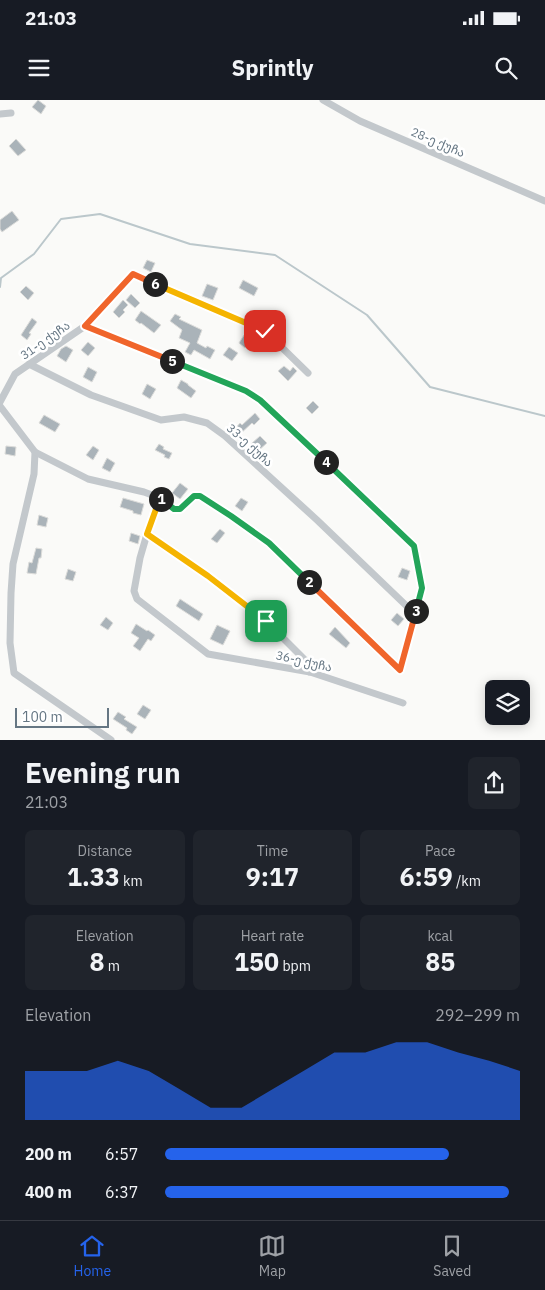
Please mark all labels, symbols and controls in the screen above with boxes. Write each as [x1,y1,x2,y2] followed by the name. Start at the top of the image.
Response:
[25,6,77,30] text: 21:03
[231,53,314,82] text: Sprintly
[25,54,53,82] icon: menu
[492,54,520,82] icon: search
[409,124,467,160] street label: 28-ე ქუჩა
[142,272,168,296] pin: 6
[151,275,160,293] text: 6
[244,310,286,352] pin
[17,317,73,363] street label: 31-ე ქუჩა
[251,317,279,345] icon: check
[160,348,184,374] pin: 5
[168,352,177,370] text: 5
[224,420,276,470] street label: 33-ე ქუჩა
[314,450,338,474] pin: 4
[322,453,331,471] text: 4
[148,486,174,512] pin: 1
[157,490,166,508] text: 1
[296,570,322,594] pin: 2
[305,573,314,591] text: 2
[404,598,428,624] pin: 3
[245,600,287,642] pin
[412,602,421,620] text: 3
[252,607,280,635] icon: arrive
[274,647,334,675] street label: 36-ე ქუჩა
[485,680,530,725] map controls
[485,680,530,725] button: layers
[15,705,109,728] scale bar
[22,708,63,726] text: 100 m
[25,754,181,791] text: Evening run
[468,757,520,809] button: share
[25,792,68,812] text: 21:03
[78,842,132,860] text: Distance
[257,842,288,860] text: Time
[425,842,455,860] text: Pace
[67,860,120,893] text: 1.33
[246,860,299,893] text: 9:17
[399,860,453,893] text: 6:59
[120,872,143,890] text: km
[453,872,481,890] text: /km
[76,927,134,945] text: Elevation
[241,927,304,945] text: Heart rate
[427,927,453,945] text: kcal
[90,945,105,978] text: 8
[234,945,279,978] text: 150
[425,945,455,978] text: 85
[105,957,120,975] text: m
[279,957,311,975] text: bpm
[25,1005,91,1025] text: Elevation
[435,1005,520,1025] text: 292–299 m
[25,1144,72,1164] text: 200 m
[105,1144,138,1164] text: 6:57
[25,1182,72,1202] text: 400 m
[105,1182,138,1202] text: 6:37
[74,1232,111,1280] tab: Home
[258,1232,286,1280] tab: Map
[433,1232,471,1280] tab: Saved

